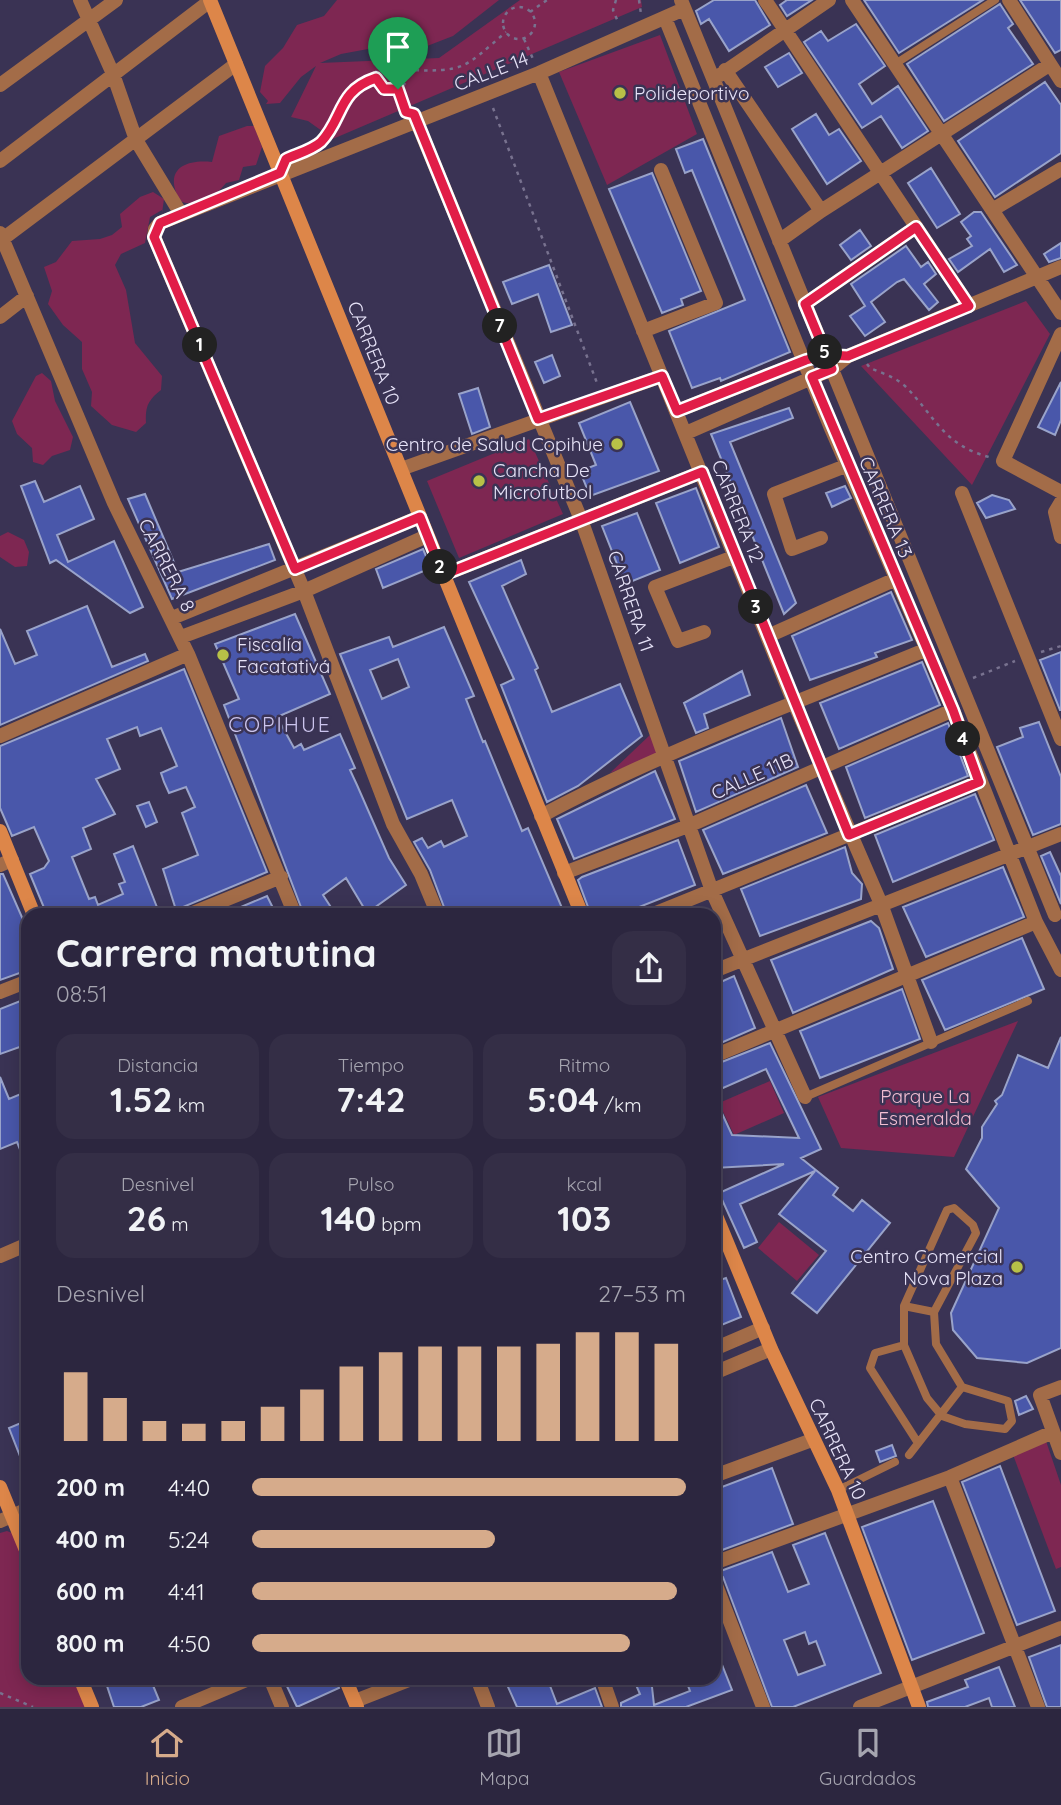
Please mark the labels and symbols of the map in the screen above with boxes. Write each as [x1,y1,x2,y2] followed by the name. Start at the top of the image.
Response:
[368,17,428,89] pin
[450,46,532,96] street label: CALLE 14
[634,81,750,105] place label: Polideportivo
[612,85,628,101] marker: Polideportivo
[342,298,406,408] street label: CARRERA 10
[482,308,518,344] pin: 7
[182,328,218,362] pin: 1
[808,334,842,370] pin: 5
[386,432,603,456] place label: Centro de Salud Copihue
[609,436,625,452] marker: Centro de Salud Copihue
[854,453,918,561] street label: CARRERA 13
[707,456,769,566] street label: CARRERA 12
[493,458,592,504] place label: Cancha De Microfutbol
[471,473,487,489] marker: Cancha De Microfutbol
[133,514,201,616] street label: CARRERA 8
[603,547,659,655] street label: CARRERA 11
[422,550,458,584] pin: 2
[738,590,774,624] pin: 3
[237,632,330,678] place label: Fiscalía Facatativá
[215,647,231,663] marker: Fiscalía Facatativá
[228,711,332,737] district label: COPIHUE
[946,722,981,756] pin: 4
[707,747,797,805] street label: CALLE 11B
[878,1084,972,1130] park label: Parque La Esmeralda
[850,1244,1003,1290] place label: Centro Comercial Nova Plaza
[1009,1259,1025,1275] marker: Centro Comercial Nova Plaza
[804,1394,872,1504] street label: CARRERA 10

